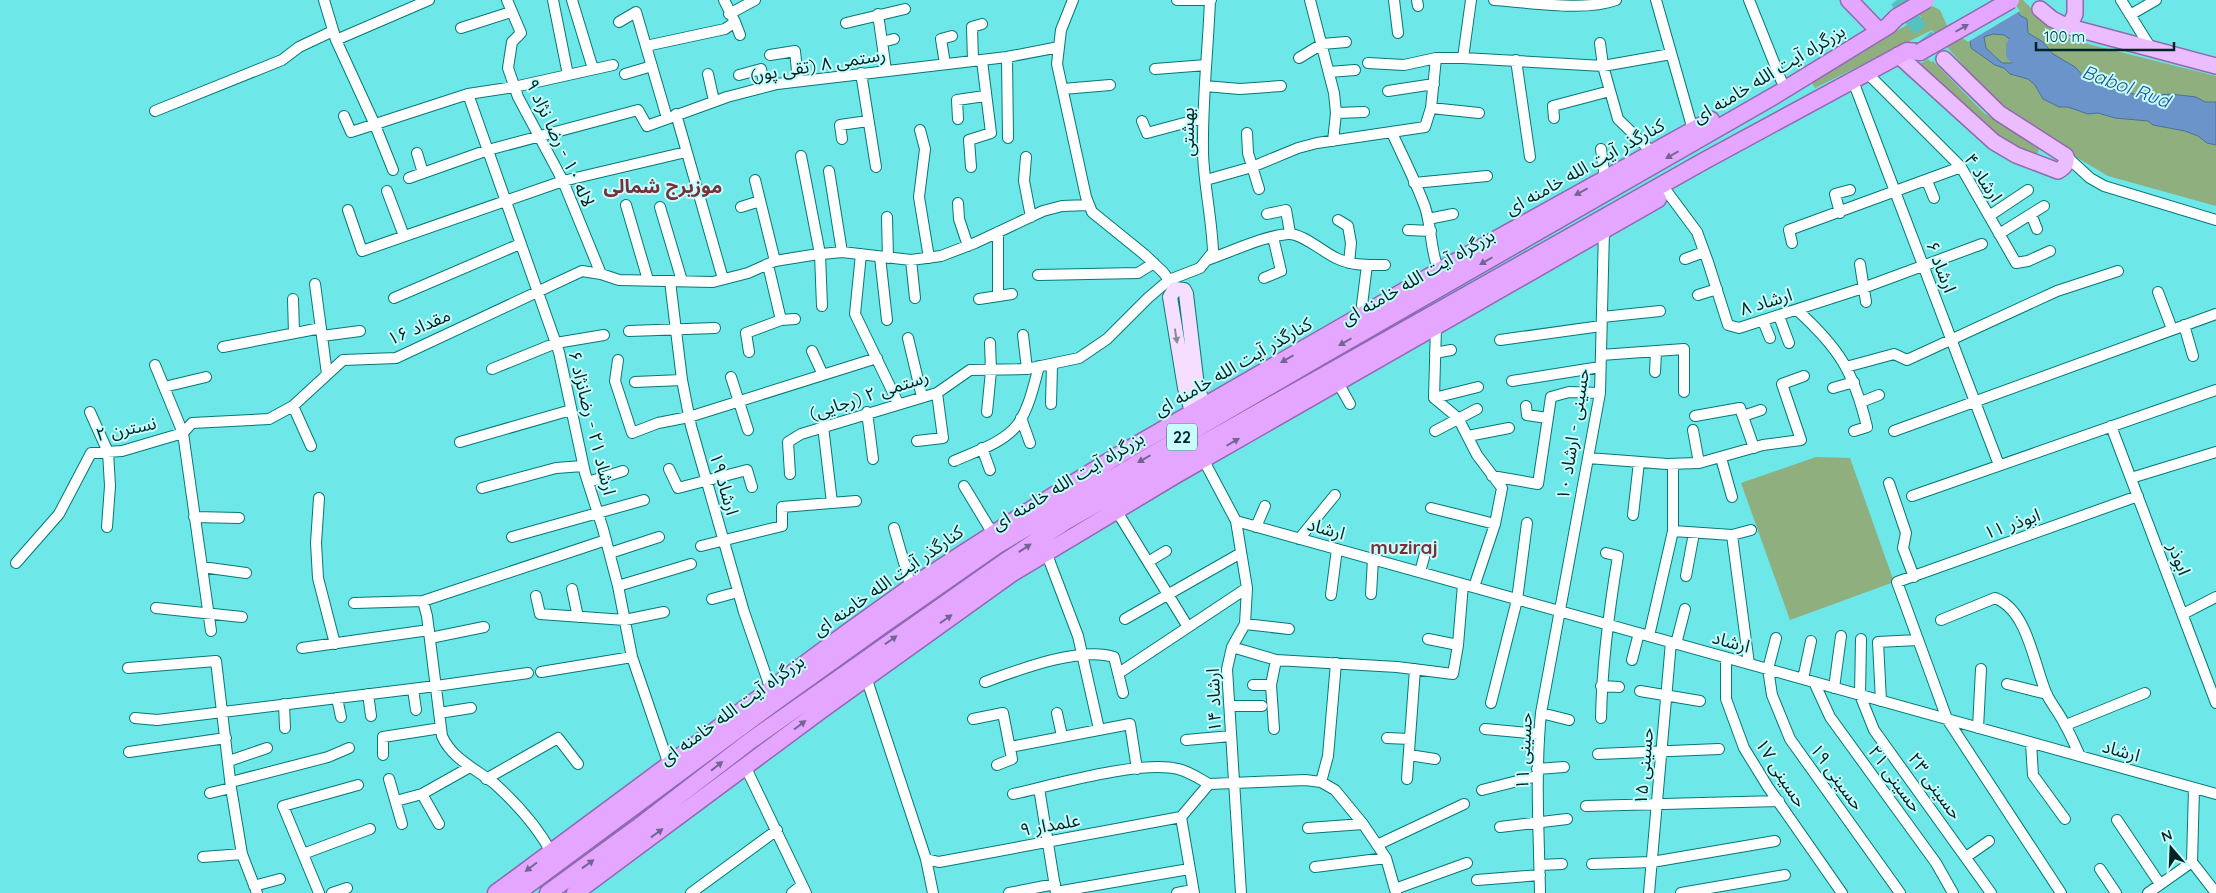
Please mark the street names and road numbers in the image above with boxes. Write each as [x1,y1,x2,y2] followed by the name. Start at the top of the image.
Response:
[1688,19,1849,128] street label: بزرگراه آیت الله خامنه ای
[748,42,887,87] street label: رستمی ۸ (تقی پور)
[521,75,600,210] street label: لاله ۱۰ - رضا نژاد ۹
[1176,107,1199,157] street label: بهشتی
[1501,113,1669,220] street label: کنارگذر آیت الله خامنه ای
[1959,149,2008,206] street label: ارشاد ۴
[1337,223,1499,330] street label: بزرگراه آیت الله خامنه ای
[1921,238,1962,296] street label: ارشاد ۶
[1737,283,1795,320] street label: ارشاد ۸
[384,303,454,350] street label: مقداد ۱۶
[1150,312,1316,421] street label: کنارگذر آیت الله خامنه ای
[563,348,622,497] street label: ارشاد ۲۱ - رضانژاد ۶
[806,364,932,425] street label: رستمی ۲ (رجایی)
[1551,367,1594,501] street label: حسینی - ارشاد ۱۰
[93,411,158,446] street label: نسترن ۲
[1167,424,1197,451] road number: 22
[987,426,1148,535] street label: بزرگراه آیت الله خامنه ای
[705,450,744,518] street label: ارشاد ۱۹
[1980,503,2043,544] street label: ابوذر ۱۱
[1305,512,1348,545] street label: ارشاد
[808,520,968,641] street label: کنارگذر آیت الله خامنه ای
[2162,538,2196,578] street label: ابوذر
[1710,625,1753,658] street label: ارشاد
[655,649,809,770] street label: بزرگراه آیت الله خامنه ای
[1201,668,1226,732] street label: ارشاد ۱۴
[1510,712,1537,790] street label: حسینی ۱۱
[1629,726,1658,806] street label: حسینی ۱۵
[1751,734,1812,812] street label: حسینی ۱۷
[2100,734,2143,767] street label: ارشاد
[1805,739,1869,815] street label: حسینی ۱۹
[1863,741,1927,817] street label: حسینی ۲۱
[1903,748,1967,824] street label: حسینی ۲۳
[1018,808,1082,841] street label: علمدار ۹

